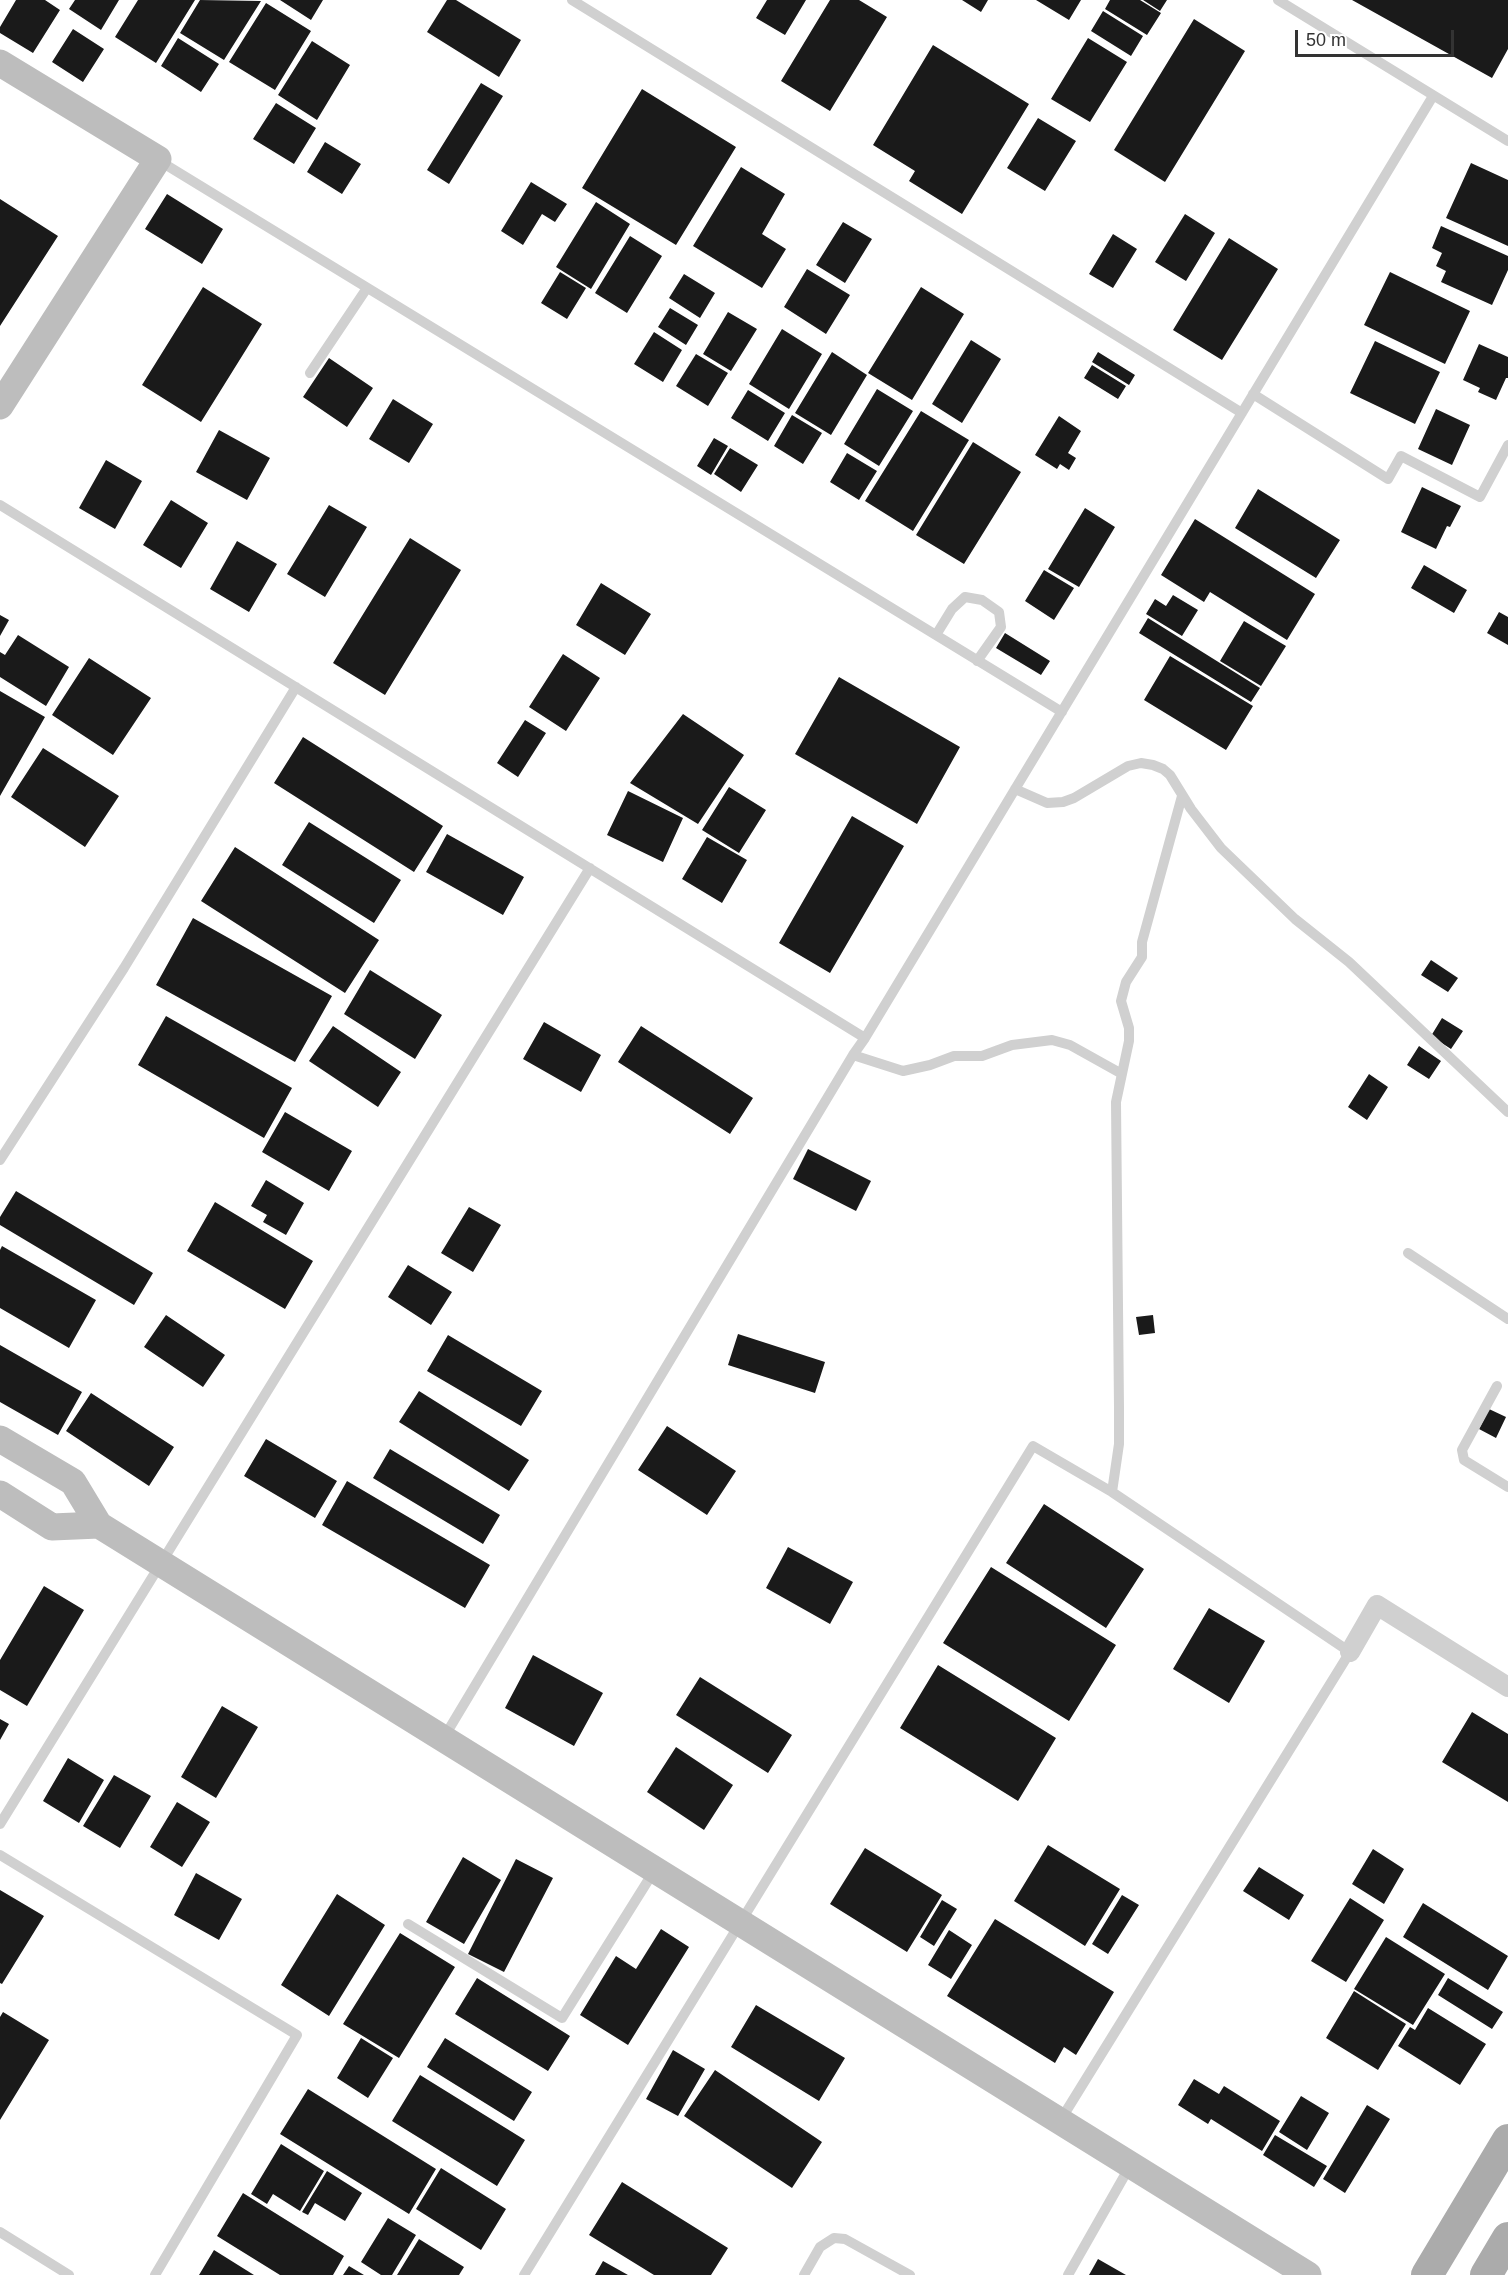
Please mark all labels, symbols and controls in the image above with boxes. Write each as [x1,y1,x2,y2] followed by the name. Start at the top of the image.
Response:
[1298,18,1457,56] scale bar
[1306,30,1346,50] text: 50 m

